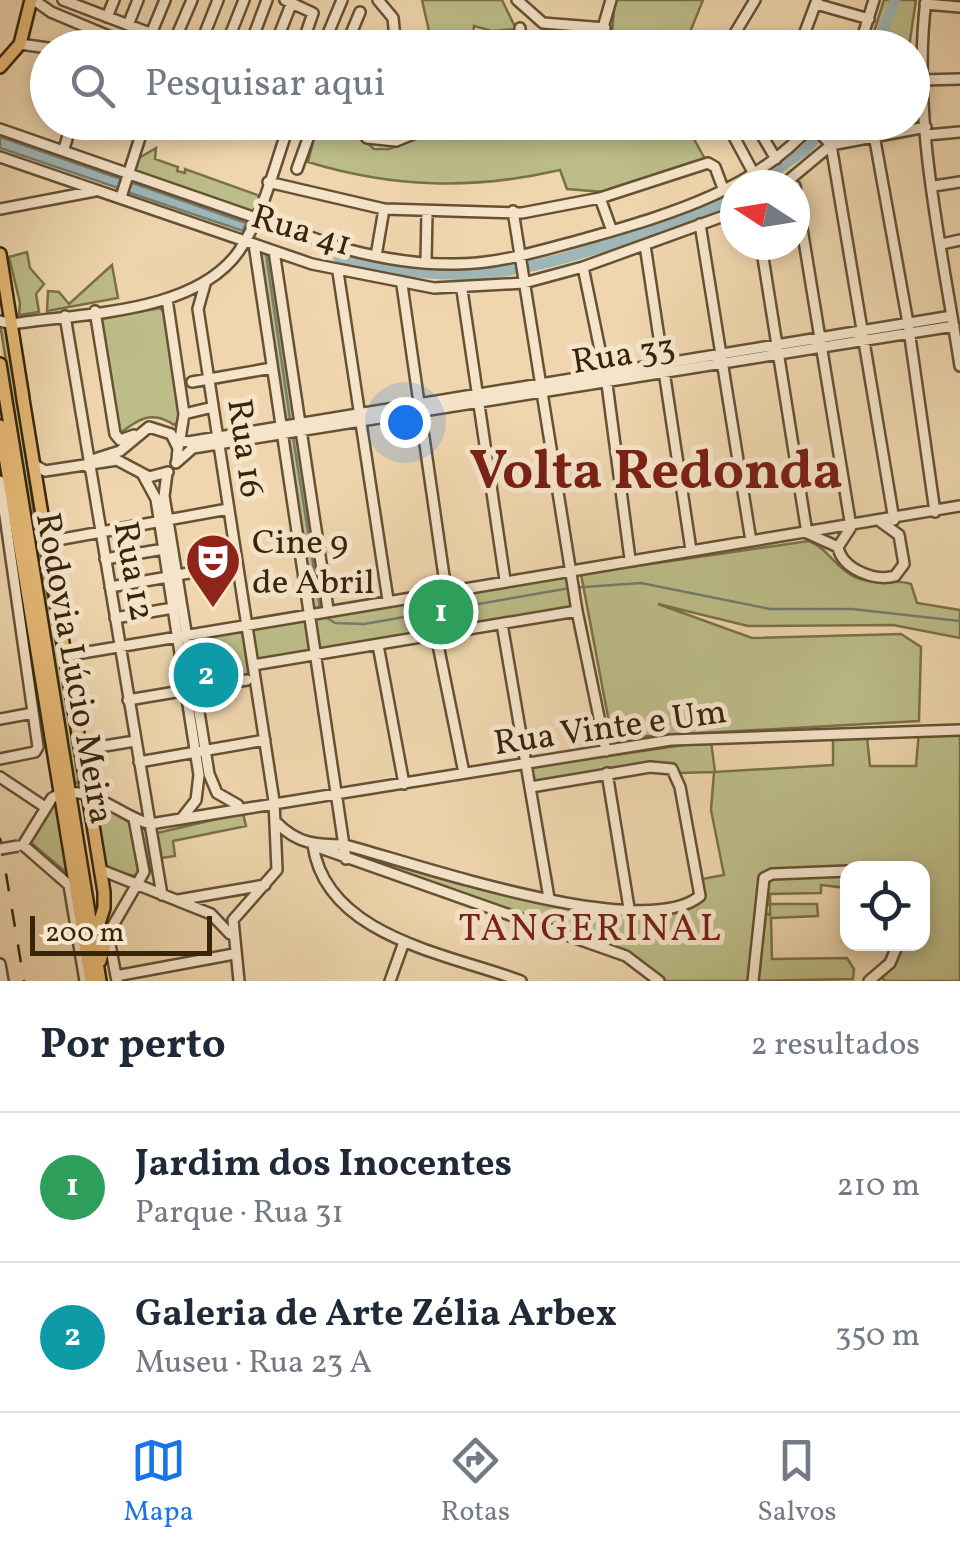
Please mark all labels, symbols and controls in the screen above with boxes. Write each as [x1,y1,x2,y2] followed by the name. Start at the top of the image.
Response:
[30,30,930,140] search box
[65,58,120,113] icon: search
[145,59,385,112] text: Pesquisar aqui
[720,170,810,260] north arrow
[245,194,357,270] street label: Rua 41
[568,324,678,388] street label: Rua 33
[213,396,275,501] street label: Rua 16
[380,397,431,448] your location
[469,436,843,512] district label: Volta Redonda
[22,509,124,828] street label: Rodovia Lúcio Meira
[100,518,164,625] street label: Rua 12
[252,520,375,608] place label: Cine 9 de Abril
[183,531,243,610] theatre icon: Cine 9 de Abril
[408,574,474,650] pin: 1
[174,638,238,712] pin: 2
[491,689,730,769] street label: Rua Vinte e Um
[840,861,930,951] map controls
[840,861,930,951] button: locate
[458,904,724,957] district label: TANGERINAL
[30,911,212,956] scale bar
[45,914,124,953] text: 200 m
[40,1017,226,1076] text: Por perto
[751,1024,920,1068] text: 2 resultados
[135,1139,512,1192] text: Jardim dos Inocentes
[66,1165,79,1209] text: 1
[836,1165,920,1209] text: 210 m
[135,1192,344,1236] text: Parque · Rua 31
[135,1289,617,1342] text: Galeria de Arte Zélia Arbex
[64,1315,81,1359] text: 2
[835,1315,920,1359] text: 350 m
[135,1342,372,1386] text: Museu · Rua 23 A
[124,1433,194,1532] tab: Mapa
[441,1433,510,1532] tab: Rotas
[757,1433,836,1532] tab: Salvos

